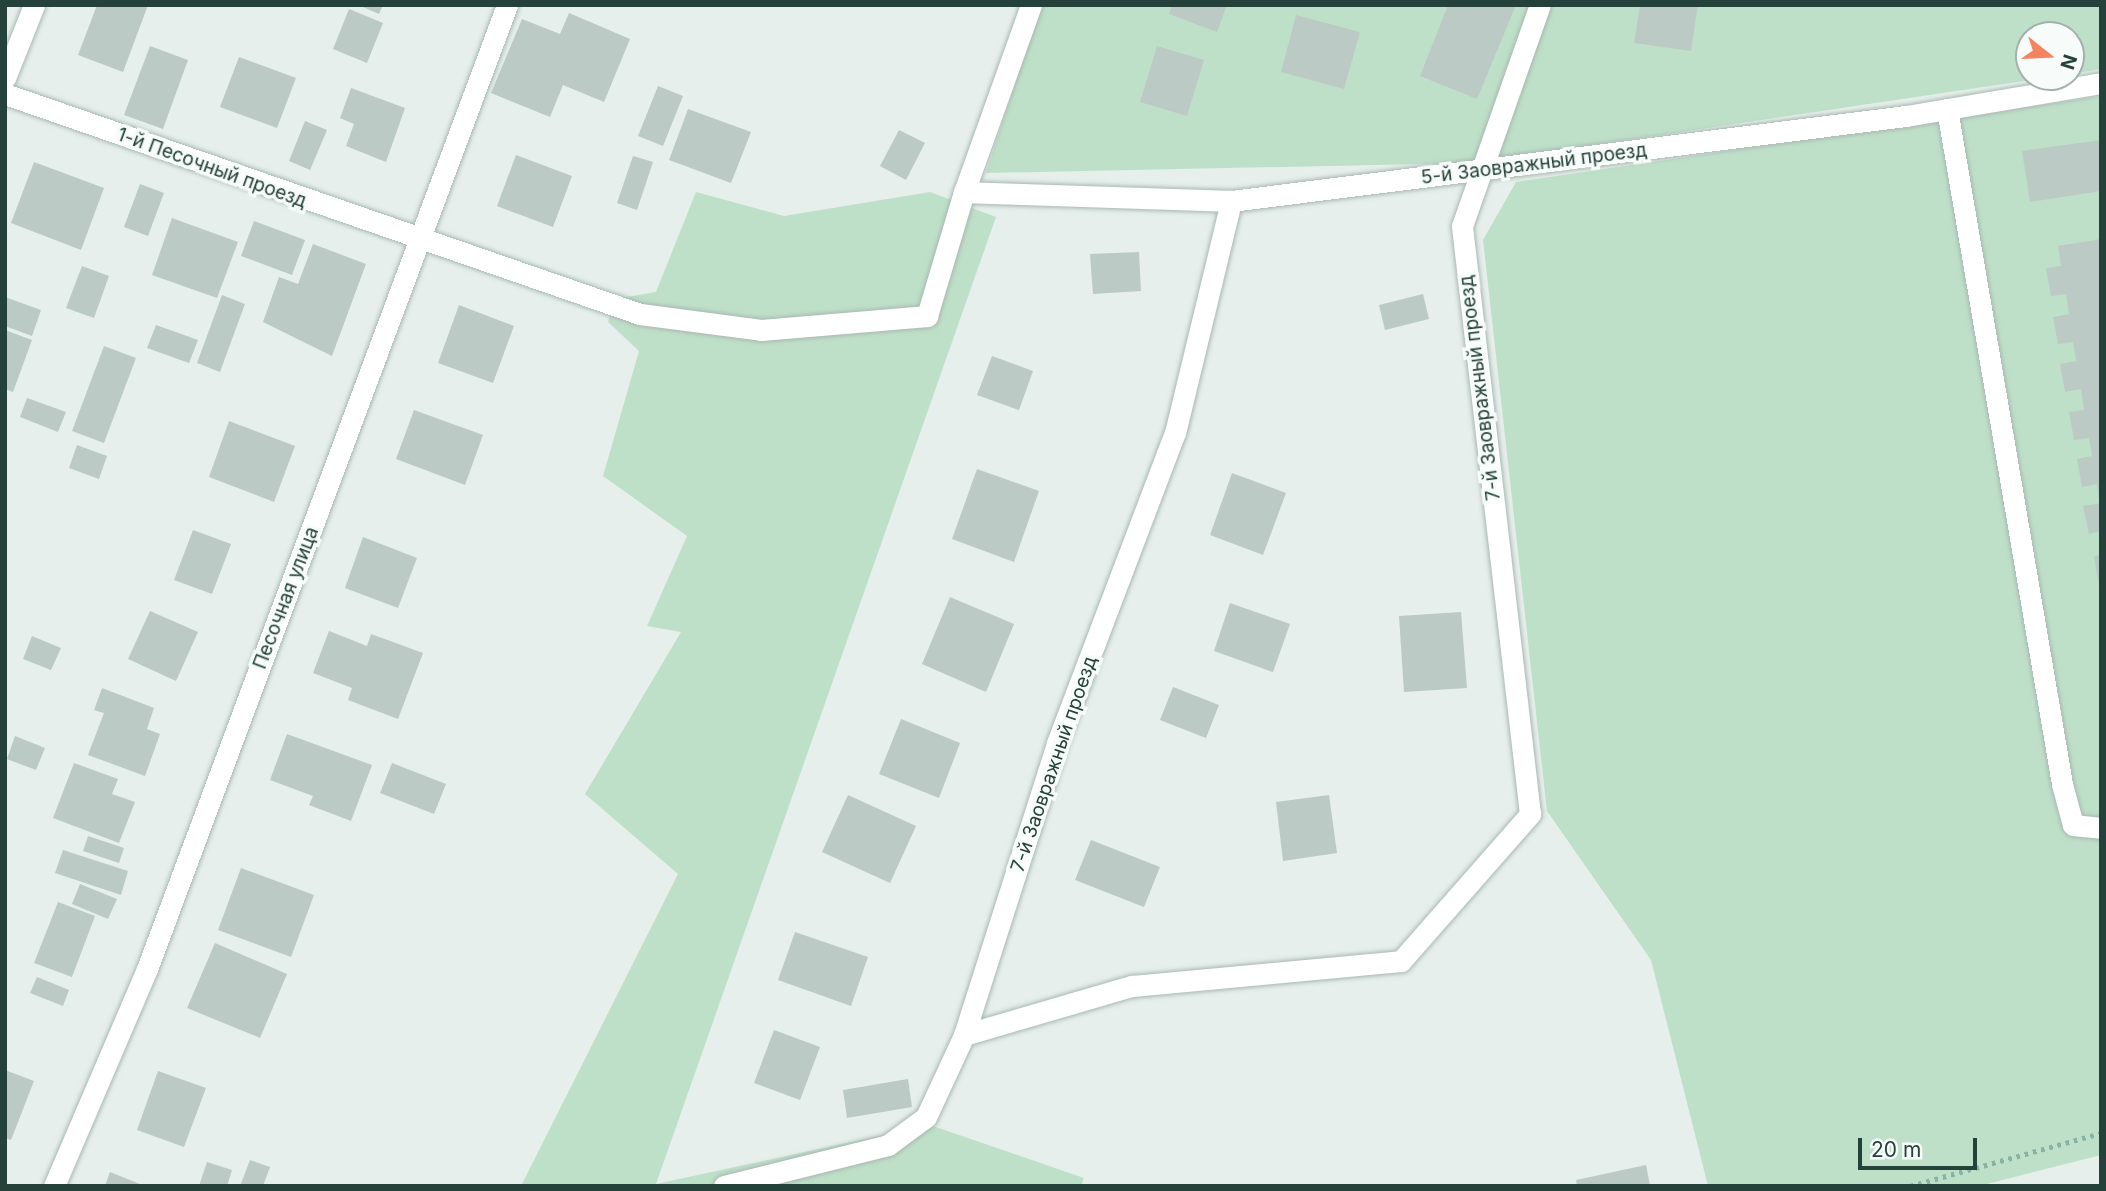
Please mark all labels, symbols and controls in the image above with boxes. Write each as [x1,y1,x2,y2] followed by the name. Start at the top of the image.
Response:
[2015,21,2085,91] north arrow
[2055,52,2082,72] text: N
[114,123,310,213] street label: 1-й Песочный проезд
[1420,139,1648,189] street label: 5-й Заовражный проезд
[1455,274,1505,502] street label: 7-й Заовражный проезд
[248,524,324,672] street label: Песочная улица
[1006,653,1102,875] street label: 7-й Заовражный проезд
[1861,1124,1980,1168] scale bar
[1871,1137,1921,1162] text: 20 m

